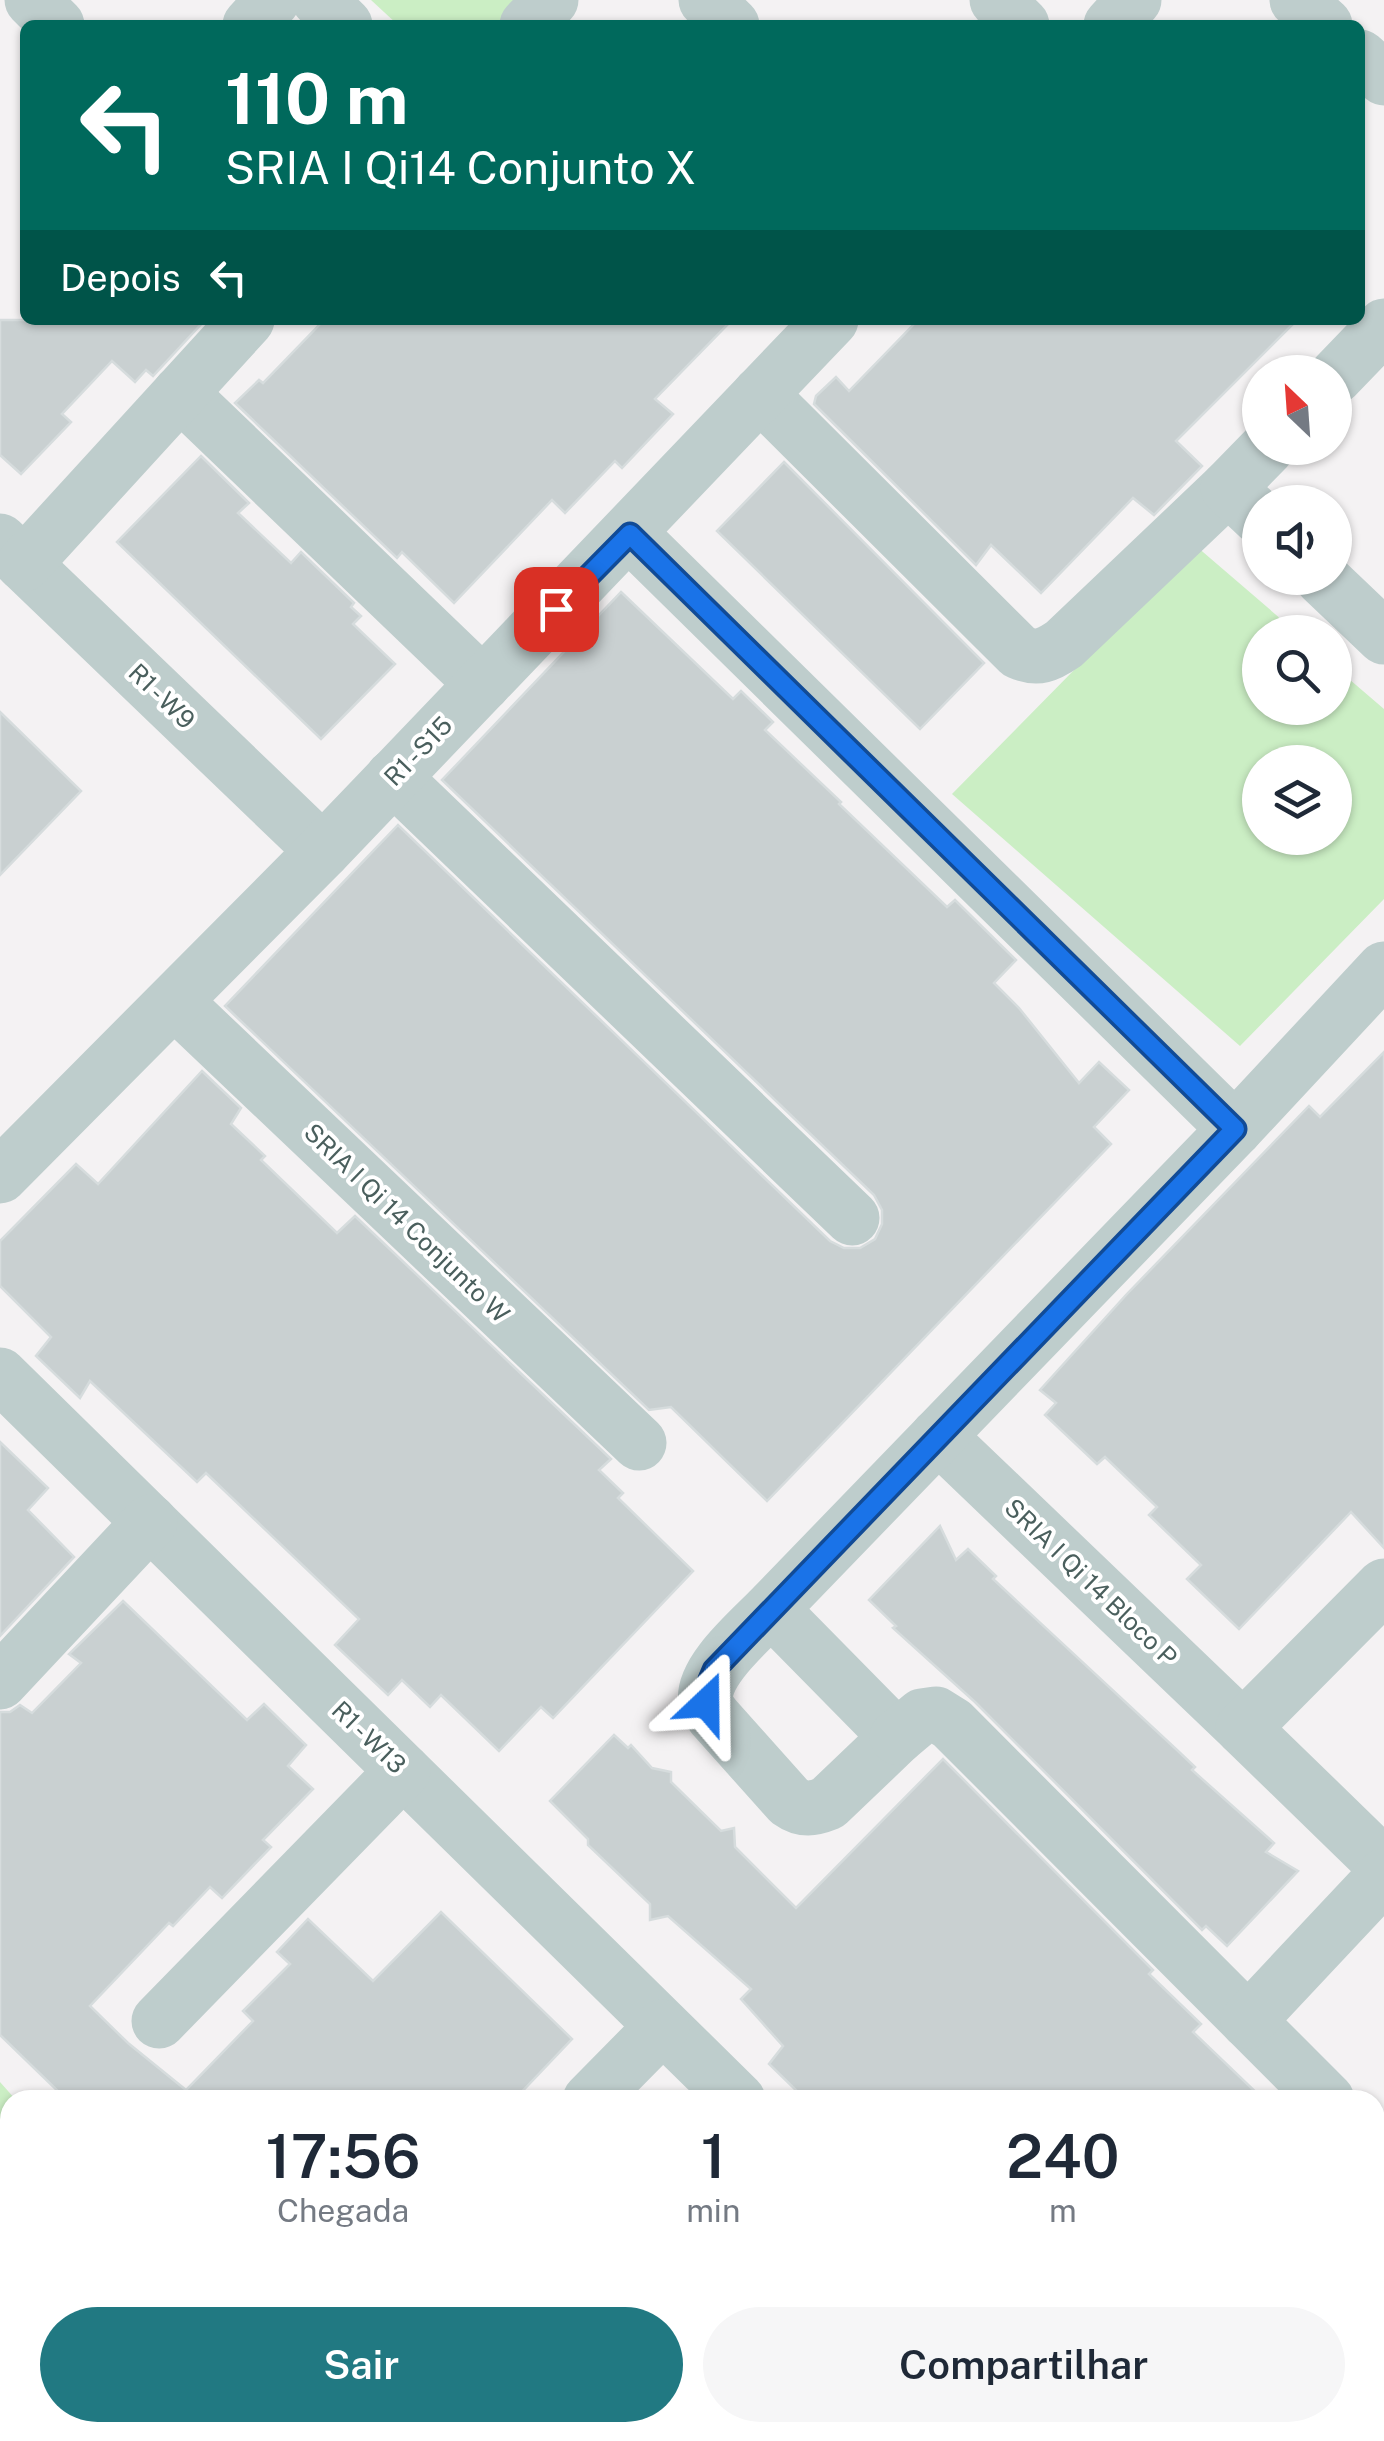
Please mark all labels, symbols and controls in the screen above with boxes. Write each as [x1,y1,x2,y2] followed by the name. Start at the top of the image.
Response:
[225,57,409,140] text: 110 m
[60,60,190,190] icon: left
[225,141,696,194] text: SRIA I Qi14 Conjunto X
[201,250,256,305] icon: left
[60,255,181,300] text: Depois
[1242,355,1352,465] north arrow
[1242,355,1352,855] map controls
[1242,485,1352,595] button: sound
[514,567,599,652] pin
[529,582,584,637] icon: arrive
[1242,615,1352,725] button: search
[123,657,201,735] street label: R1 - W9
[378,710,458,792] street label: R1 - S15
[1242,745,1352,855] button: layers
[298,1117,516,1329] street label: SRIA I Qi 14 Conjunto W
[999,1492,1183,1672] street label: SRIA I Qi 14 Bloco P
[654,1651,758,1755] position arrow
[326,1695,412,1779] street label: R1 - W13
[266,2121,421,2192] text: 17:56
[701,2121,726,2192] text: 1
[1006,2121,1119,2192] text: 240
[277,2192,409,2229] text: Chegada
[686,2192,740,2229] text: min
[1049,2192,1077,2229] text: m
[40,2307,683,2422] button: Sair
[703,2307,1345,2422] button: Compartilhar

